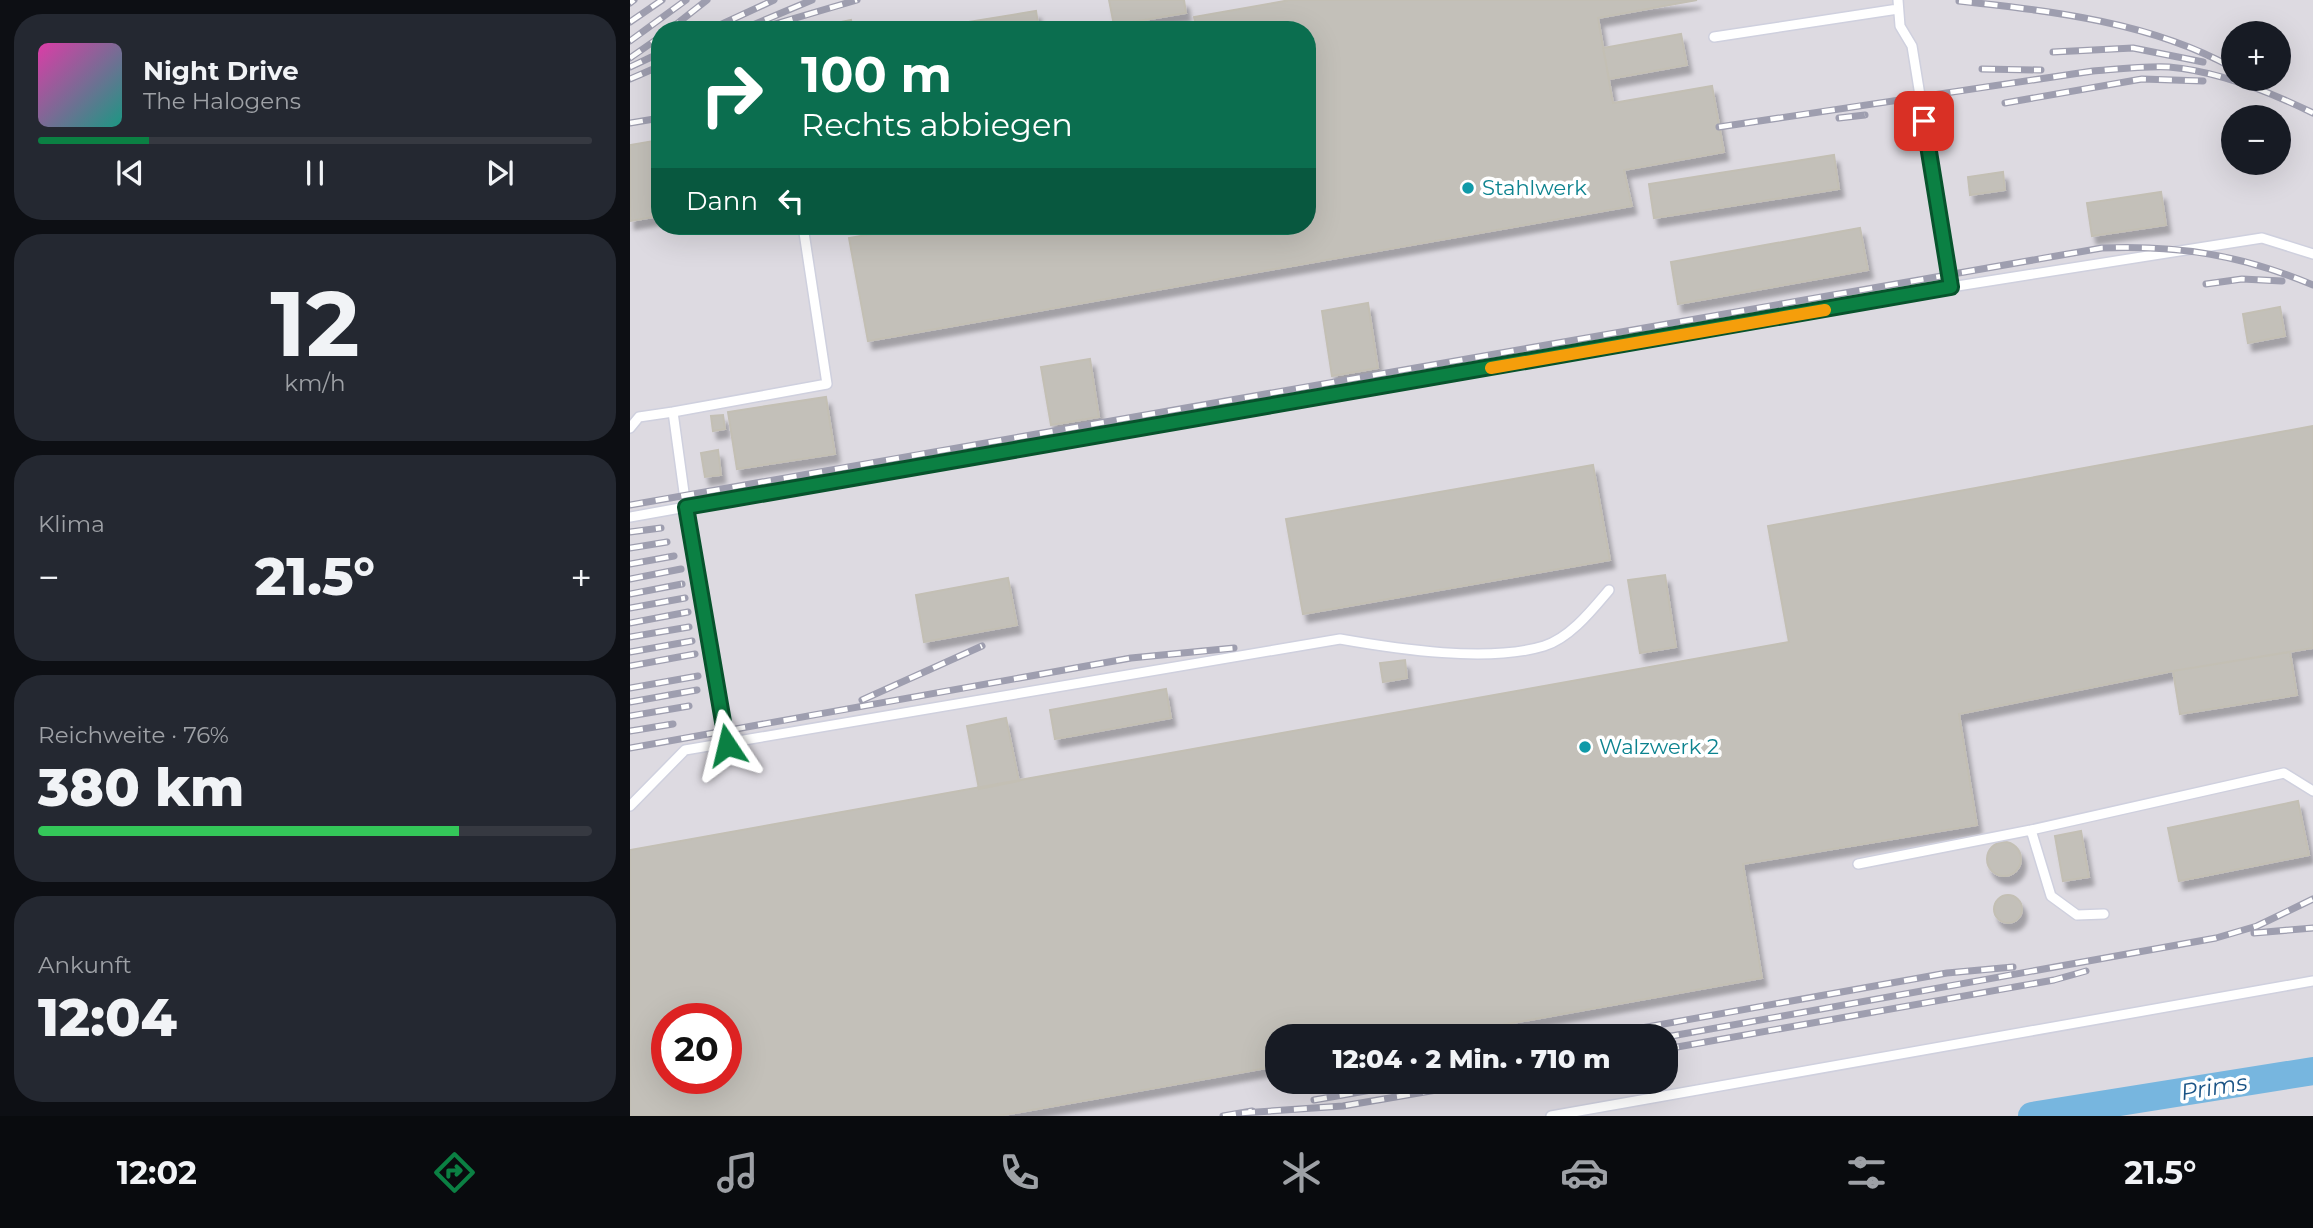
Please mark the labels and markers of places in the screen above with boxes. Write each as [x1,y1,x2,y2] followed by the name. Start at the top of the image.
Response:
[1894,91,1954,151] pin
[1482,175,1587,200] place label: Stahlwerk
[1460,180,1476,196] marker: Stahlwerk
[1599,734,1719,759] place label: Walzwerk 2
[1577,739,1593,755] marker: Walzwerk 2

